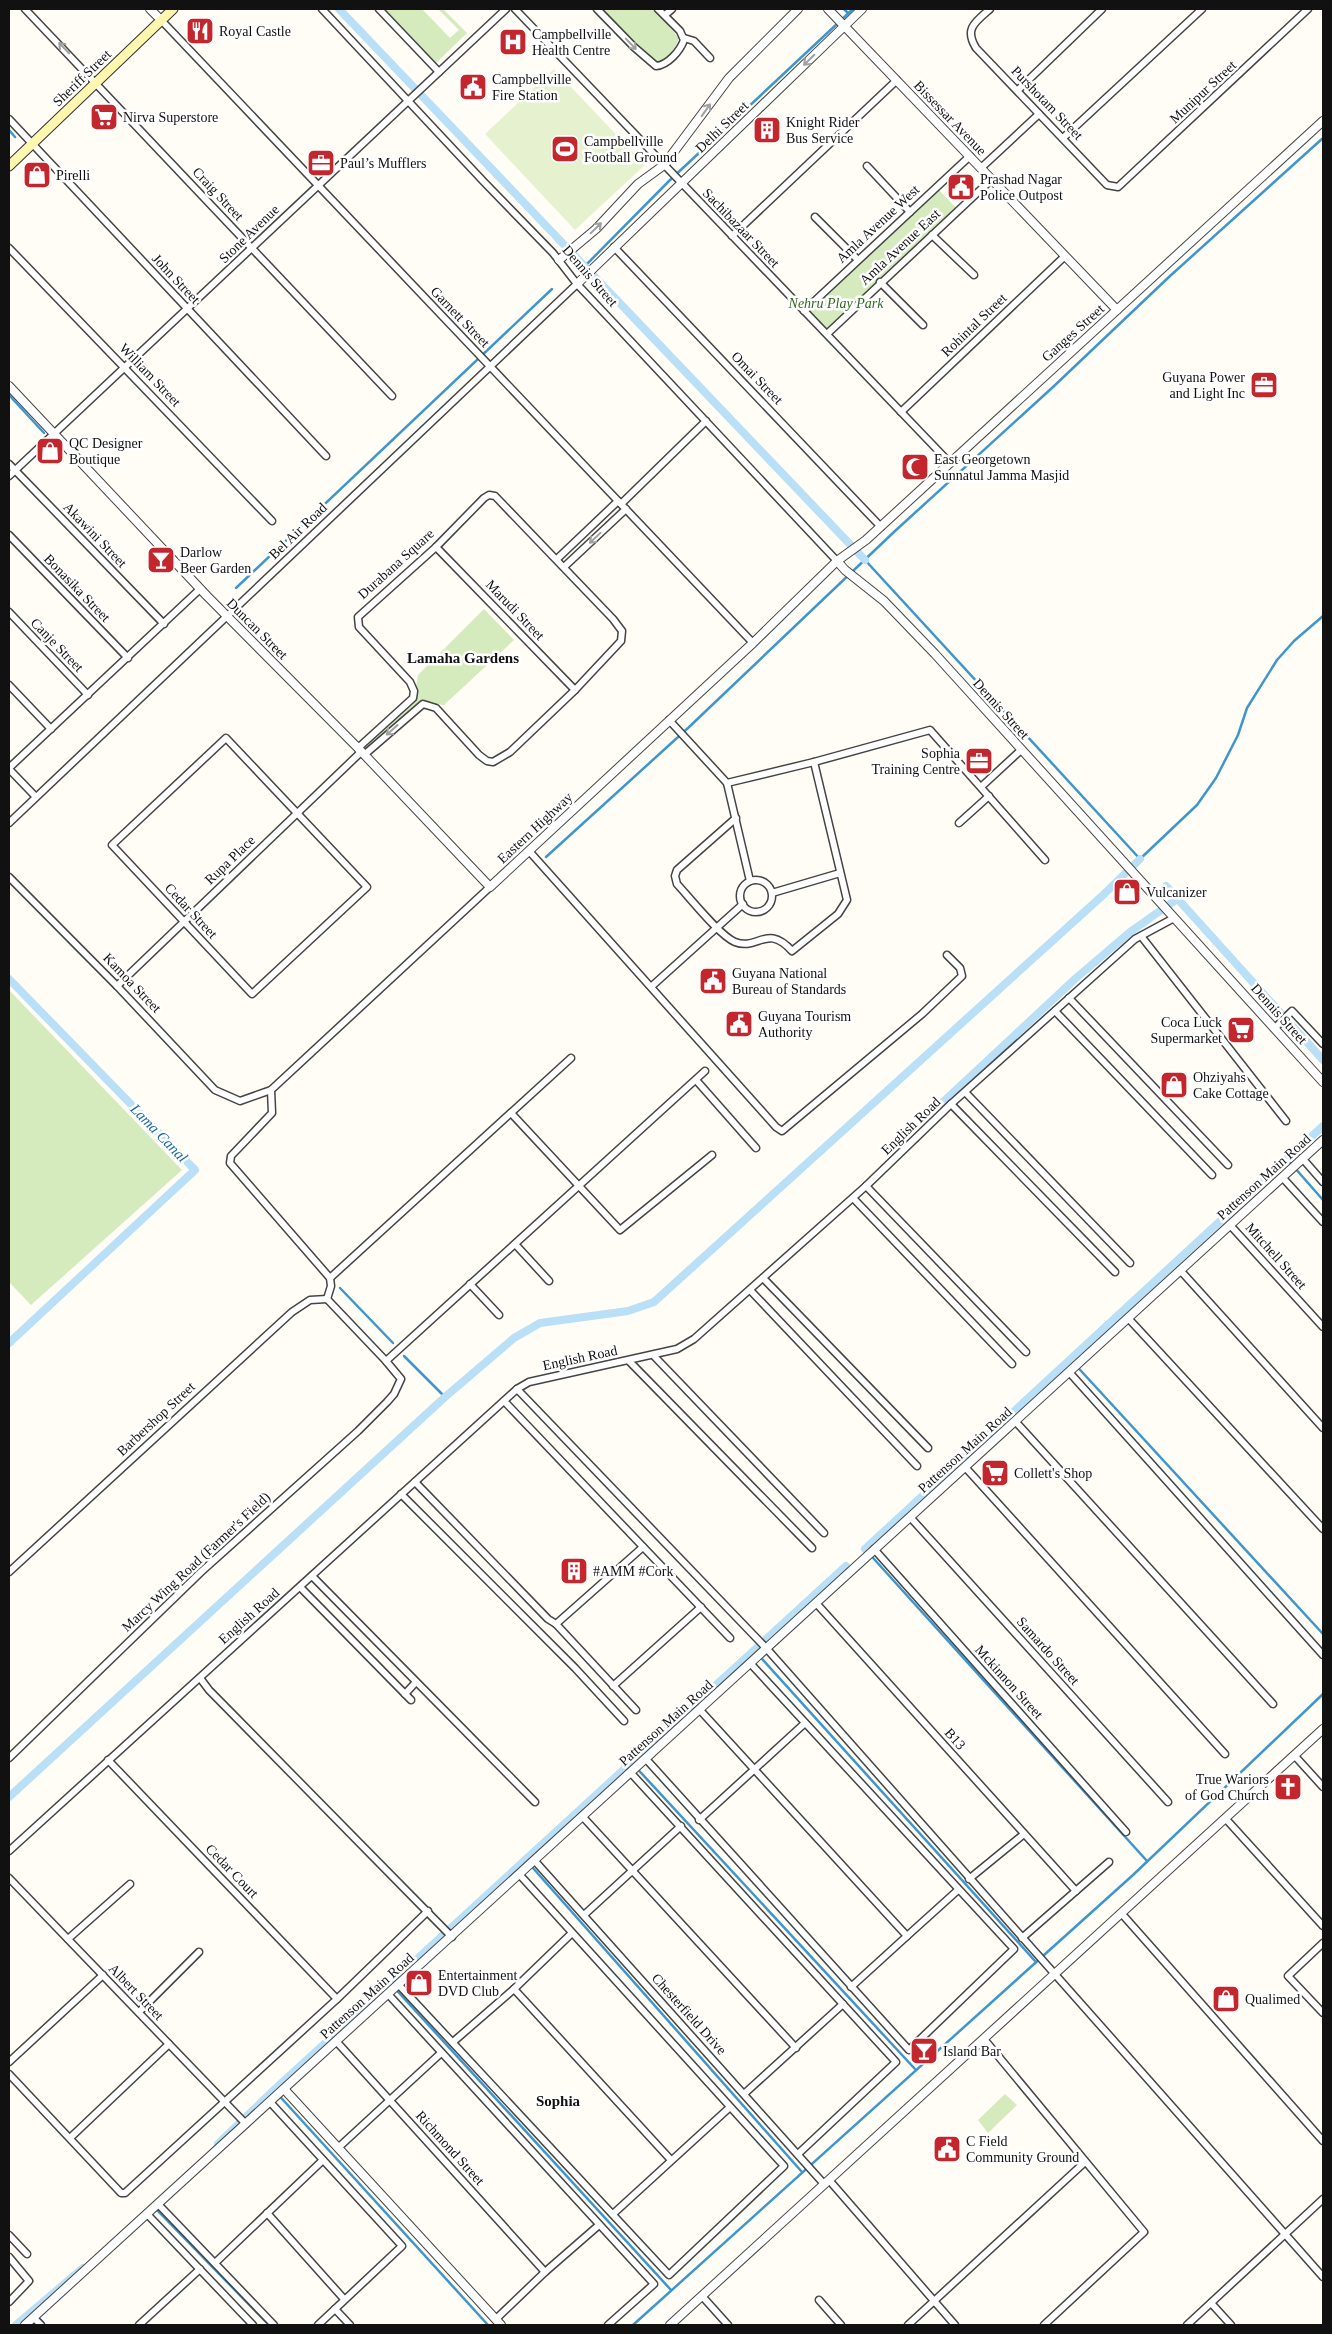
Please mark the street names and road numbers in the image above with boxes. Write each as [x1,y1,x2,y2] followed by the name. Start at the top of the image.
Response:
[50,47,114,109] street label: Sheriff Street
[1167,57,1239,127] street label: Munipur Street
[1008,63,1086,143] street label: Purshotam Street
[911,78,989,158] street label: Bissessar Avenue
[693,98,751,156] street label: Delhi Street
[190,164,246,224] street label: Craig Street
[834,182,922,266] street label: Amla Avenue West
[700,185,783,271] street label: Sachibazaar Street
[216,202,282,266] street label: Stone Avenue
[857,206,943,288] street label: Amla Avenue East
[559,242,621,310] street label: Dennis Street
[149,251,203,307] street label: John Street
[427,284,493,350] street label: Garnett Street
[938,290,1010,360] street label: Rohintal Street
[1039,301,1107,365] street label: Ganges Street
[116,340,184,410] street label: William Street
[728,349,786,407] street label: Omai Street
[60,499,130,571] street label: Akawini Street
[266,500,330,562] street label: Bel Air Road
[355,526,437,602] street label: Durabana Square
[41,551,113,625] street label: Bonasika Street
[483,577,547,643] street label: Marudi Street
[224,596,291,663] street label: Duncan Street
[28,615,86,675] street label: Canje Street
[970,676,1032,742] street label: Dennis Street
[494,790,576,866] street label: Eastern Highway
[202,833,258,887] street label: Rupa Place
[162,880,220,942] street label: Cedar Street
[100,950,164,1016] street label: Kamoa Street
[1248,981,1310,1047] street label: Dennis Street
[879,1094,943,1158] street label: English Road
[1214,1131,1314,1223] street label: Pattenson Main Road
[1242,1220,1310,1292] street label: Mitchell Street
[541,1343,619,1373] street label: English Road
[114,1379,198,1459] street label: Barbershop Street
[915,1404,1015,1496] street label: Pattenson Main Road
[119,1489,274,1635] street label: Marcy Wing Road (Farmer's Field)
[216,1585,282,1647] street label: English Road
[1014,1614,1082,1688] street label: Samardo Street
[972,1642,1046,1722] street label: Mckinnon Street
[616,1677,716,1769] street label: Pattenson Main Road
[942,1725,968,1753] street label: B13
[203,1841,261,1901] street label: Cedar Court
[317,1950,417,2042] street label: Pattenson Main Road
[106,1961,166,2023] street label: Albert Street
[649,1970,729,2058] street label: Chesterfield Drive
[413,2108,487,2188] street label: Richmond Street

